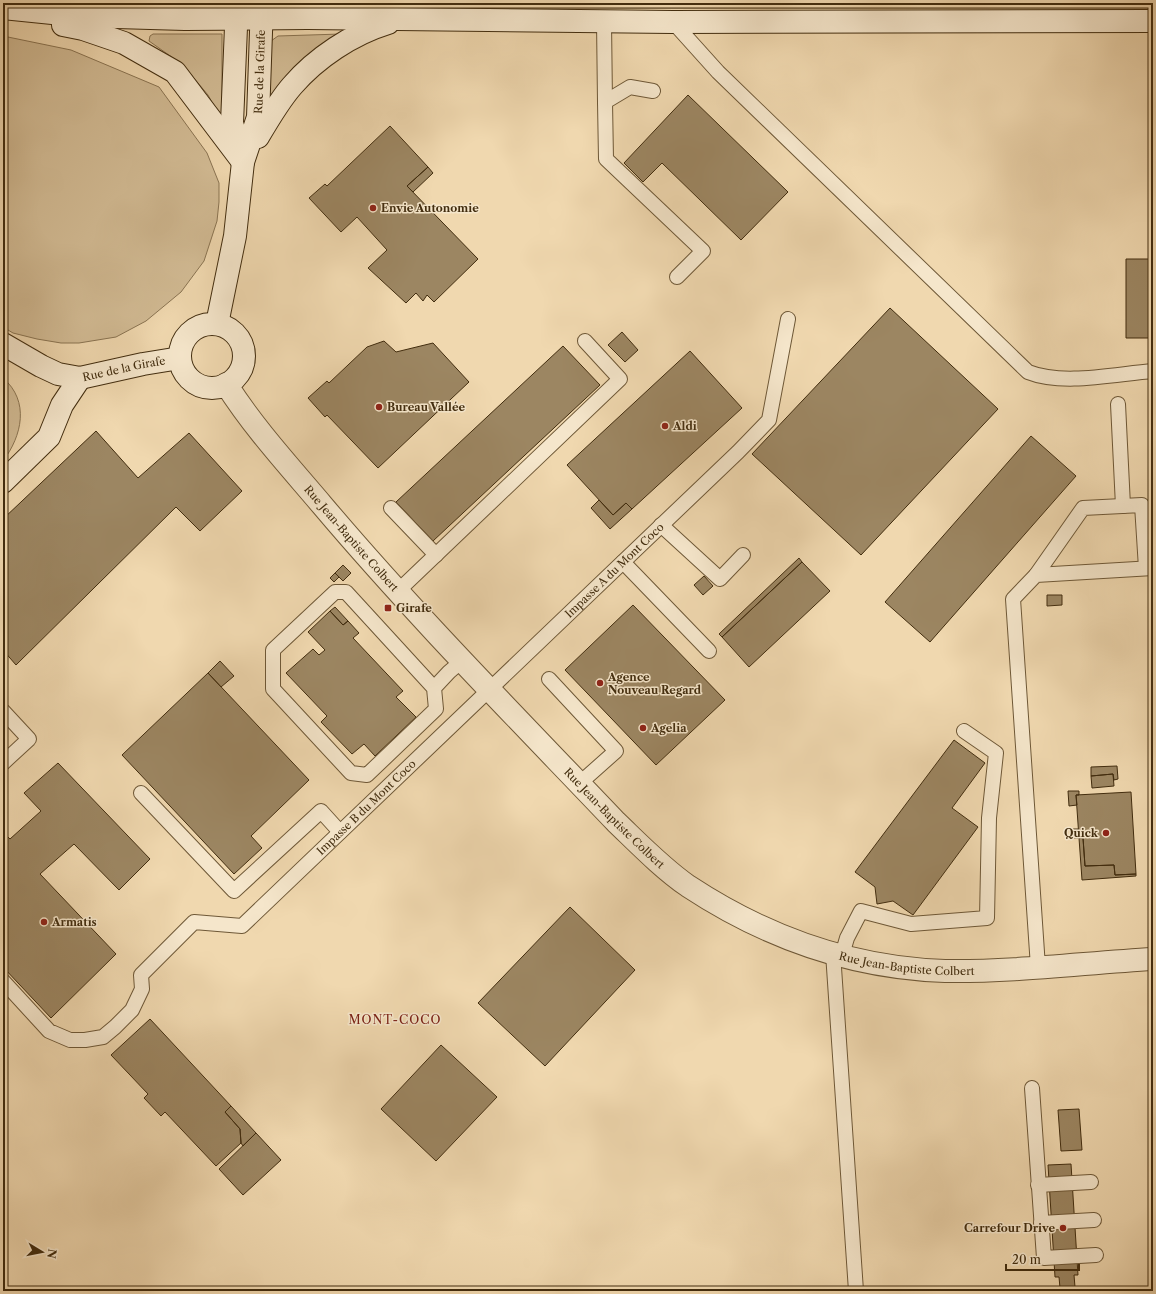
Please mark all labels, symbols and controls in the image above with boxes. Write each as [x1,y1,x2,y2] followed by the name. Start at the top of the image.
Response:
[251,29,268,114] street label: Rue de la Girafe
[381,201,479,215] place label: Envie Autonomie
[368,203,378,213] marker: Envie Autonomie
[81,353,166,384] street label: Rue de la Girafe
[387,400,465,414] place label: Bureau Vallée
[374,402,384,412] marker: Bureau Vallée
[672,419,697,433] place label: Aldi
[660,421,670,431] marker: Aldi
[301,482,402,595] street label: Rue Jean-Baptiste Colbert
[562,520,667,621] street label: Impasse A du Mont Coco
[396,601,432,615] place label: Girafe
[383,603,393,613] marker: Girafe
[607,670,702,697] place label: Agence Nouveau Regard
[595,678,605,688] marker: Agence Nouveau Regard
[650,721,687,735] place label: Agelia
[638,723,648,733] marker: Agelia
[314,756,419,858] street label: Impasse B du Mont Coco
[561,765,667,872] street label: Rue Jean-Baptiste Colbert
[1064,826,1099,840] place label: Quick
[1101,828,1111,838] marker: Quick
[51,915,97,929] place label: Armatis
[39,917,49,927] marker: Armatis
[838,949,975,978] street label: Rue Jean-Baptiste Colbert
[349,1012,441,1027] district label: MONT-COCO
[964,1221,1055,1235] place label: Carrefour Drive
[1058,1223,1068,1233] marker: Carrefour Drive
[22,1232,62,1272] north arrow
[1006,1246,1079,1272] scale bar
[44,1248,60,1260] text: N
[1012,1252,1041,1267] text: 20 m

